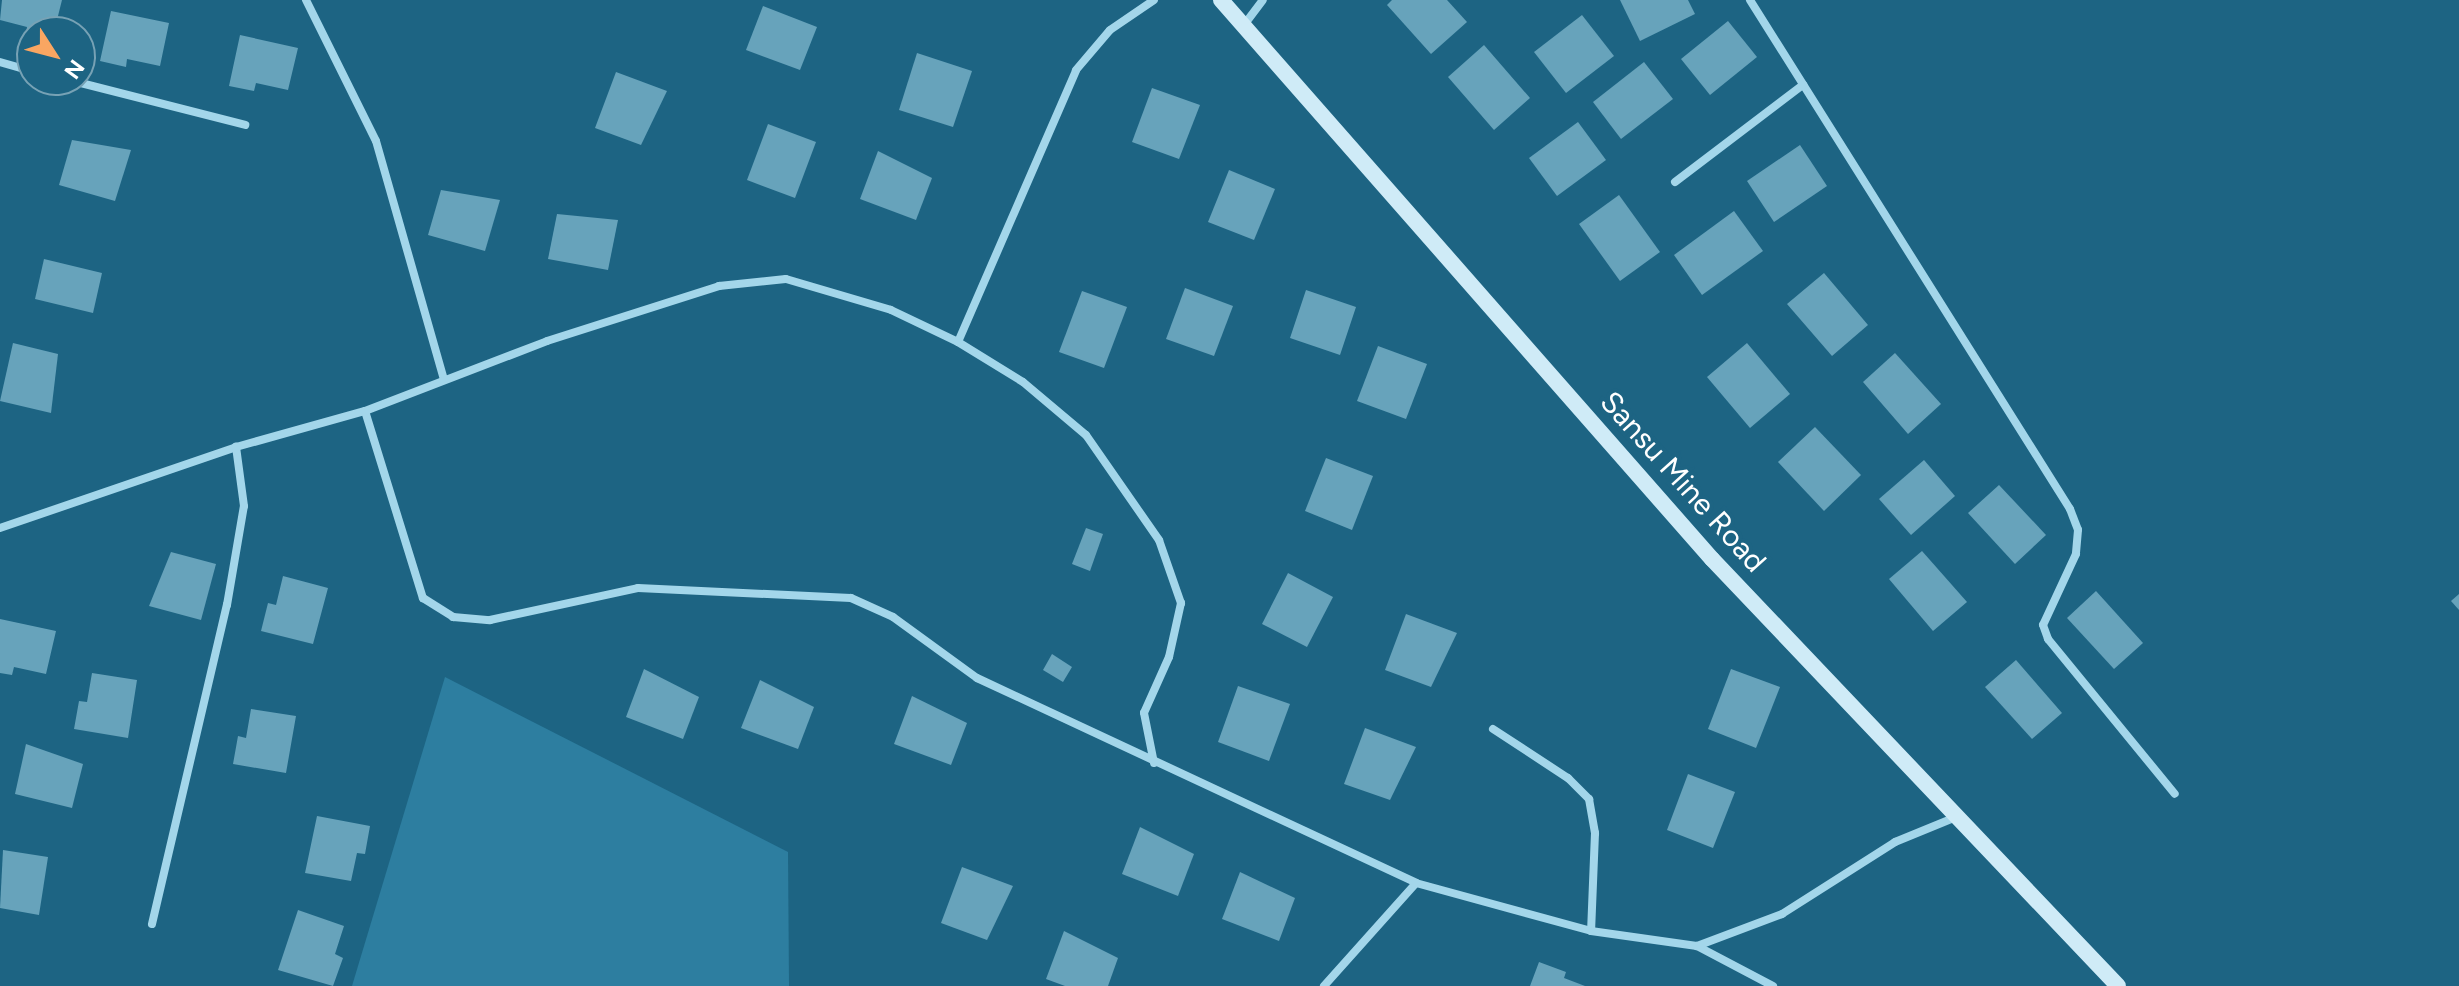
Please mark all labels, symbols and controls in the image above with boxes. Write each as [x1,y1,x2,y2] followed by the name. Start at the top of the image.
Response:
[16,16,96,96] north arrow
[58,54,90,84] text: N
[1592,384,1774,580] street label: Sansu Mine Road

